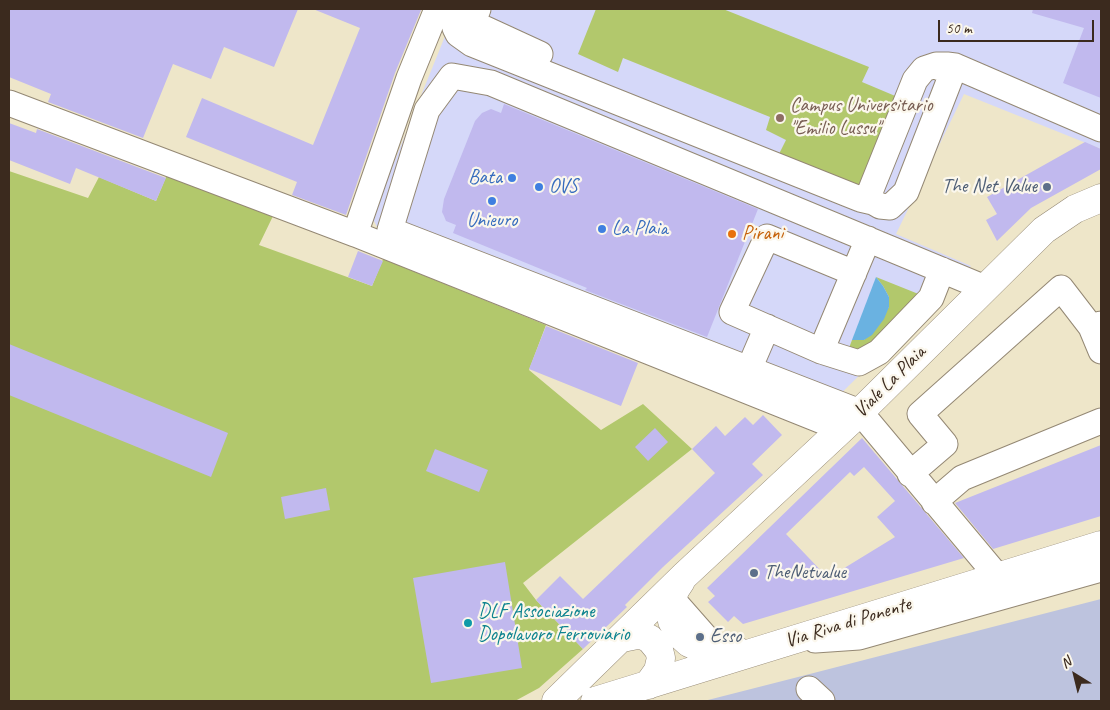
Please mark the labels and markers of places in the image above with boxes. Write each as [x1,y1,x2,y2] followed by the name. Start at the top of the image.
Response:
[790,94,933,141] place label: Campus Universitario "Emilio Lussu"
[774,112,786,124] marker: Campus Universitario "Emilio Lussu"
[468,166,502,190] place label: Bata
[506,172,518,184] marker: Bata
[549,175,578,199] place label: OVS
[942,175,1037,199] place label: The Net Value
[533,181,545,193] marker: OVS
[1041,181,1053,193] marker: The Net Value
[486,195,498,207] marker: Unieuro
[467,209,517,233] place label: Unieuro
[612,217,668,241] place label: La Plaia
[742,222,783,246] place label: Pirani
[596,223,608,235] marker: La Plaia
[726,228,738,240] marker: Pirani
[764,561,846,585] place label: TheNetvalue
[748,567,760,579] marker: TheNetvalue
[478,600,630,647] place label: DLF Associazione Dopolavoro Ferroviario
[462,617,474,629] marker: DLF Associazione Dopolavoro Ferroviario
[710,625,741,649] place label: Esso
[694,631,706,643] marker: Esso

